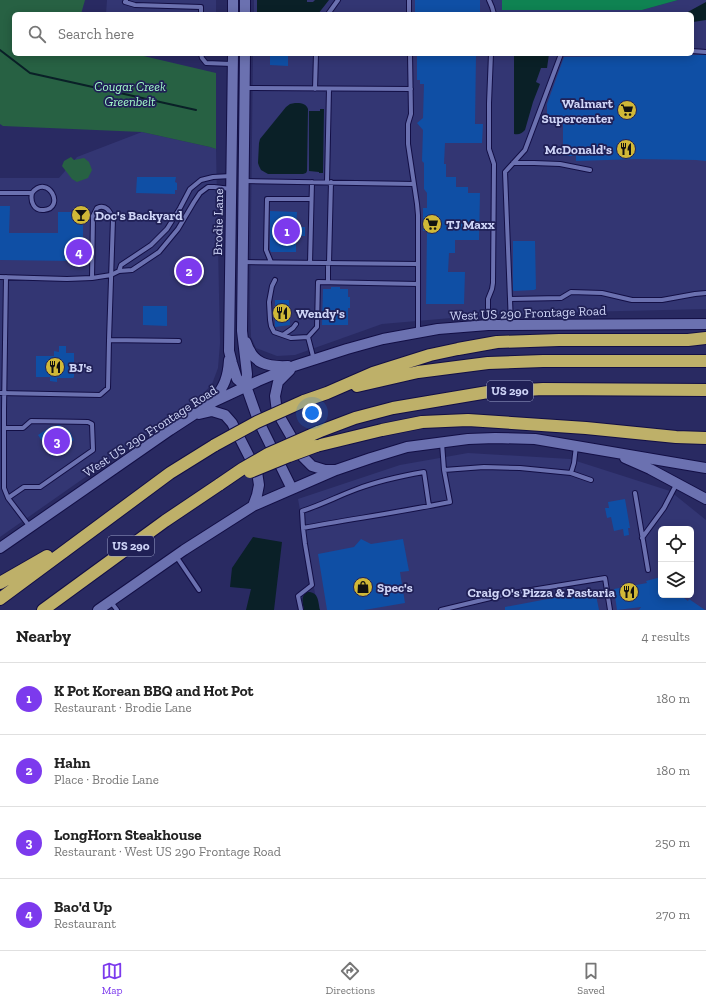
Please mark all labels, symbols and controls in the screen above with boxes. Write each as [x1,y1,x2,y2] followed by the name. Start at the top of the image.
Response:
[12,12,694,56] search box
[26,23,48,45] icon: search
[58,25,134,43] text: Search here
[94,79,166,109] park label: Cougar Creek Greenbelt
[541,96,614,126] place label: Walmart Supercenter
[616,99,638,121] supermarket icon: Walmart Supercenter
[615,138,637,160] restaurant icon: McDonald's
[545,142,612,157] place label: McDonald's
[210,188,226,256] street label: Brodie Lane
[70,204,92,226] bar icon: Doc's Backyard
[95,208,183,223] place label: Doc's Backyard
[421,213,443,235] supermarket icon: TJ Maxx
[274,216,300,246] pin: 1
[446,217,495,232] place label: TJ Maxx
[66,237,92,267] pin: 4
[176,256,202,286] pin: 2
[271,302,293,324] restaurant icon: Wendy's
[450,303,606,323] street label: West US 290 Frontage Road
[296,306,345,321] place label: Wendy's
[44,356,66,378] restaurant icon: BJ's
[69,360,92,375] place label: BJ's
[487,381,533,401] road number: US 290
[80,382,220,480] street label: West US 290 Frontage Road
[302,403,322,423] your location
[44,426,70,456] pin: 3
[658,526,694,598] map controls
[658,526,694,562] button: locate
[108,536,154,556] road number: US 290
[658,562,694,598] button: layers
[352,576,374,598] shop icon: Spec's
[377,580,413,595] place label: Spec's
[618,581,640,603] restaurant icon: Craig O's Pizza & Pastaria
[467,585,615,600] place label: Craig O's Pizza & Pastaria
[16,626,71,646] text: Nearby
[642,629,690,644] text: 4 results
[54,682,254,700] text: K Pot Korean BBQ and Hot Pot
[26,691,32,706] text: 1
[656,691,690,706] text: 180 m
[54,700,192,715] text: Restaurant · Brodie Lane
[54,754,91,772] text: Hahn
[26,763,32,778] text: 2
[656,763,690,778] text: 180 m
[54,772,159,787] text: Place · Brodie Lane
[54,826,202,844] text: LongHorn Steakhouse
[26,835,32,850] text: 3
[655,835,690,850] text: 250 m
[54,844,281,859] text: Restaurant · West US 290 Frontage Road
[54,898,112,916] text: Bao'd Up
[25,907,33,922] text: 4
[656,907,690,922] text: 270 m
[54,916,116,931] text: Restaurant
[101,960,123,997] tab: Map
[325,960,375,997] tab: Directions
[577,960,605,997] tab: Saved

